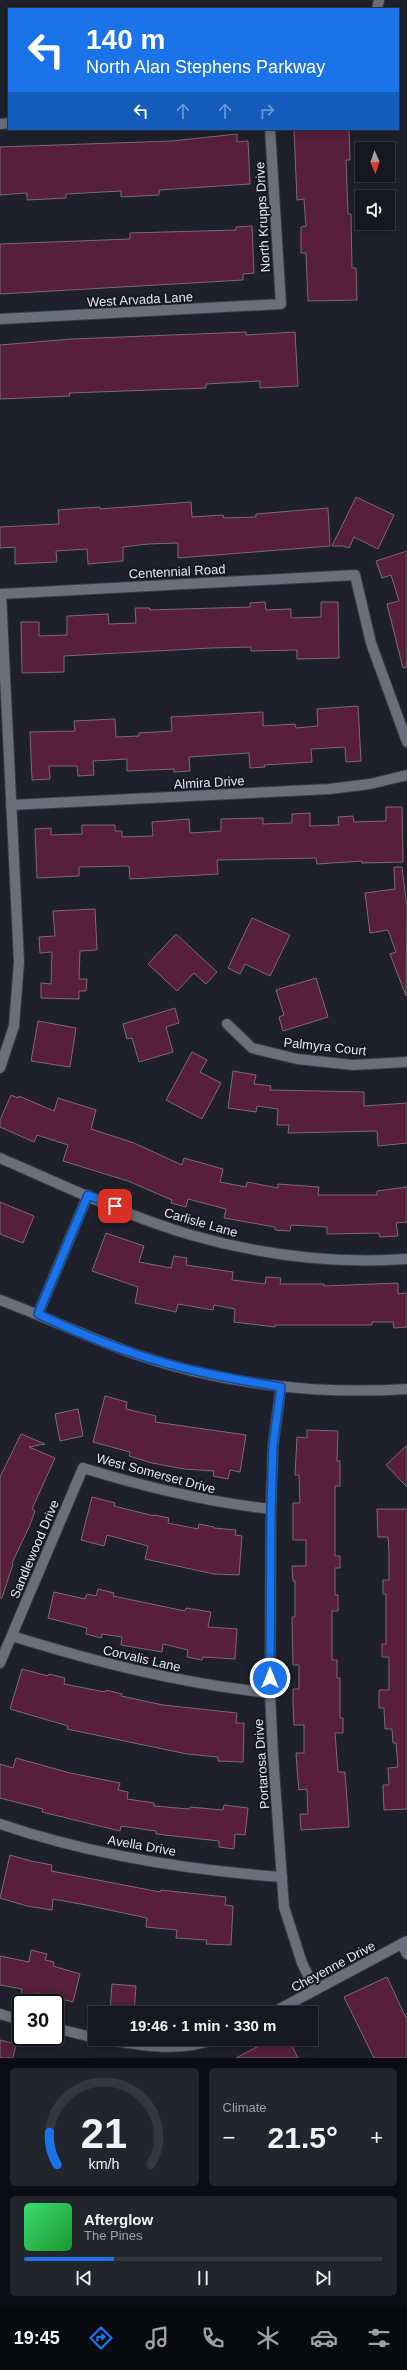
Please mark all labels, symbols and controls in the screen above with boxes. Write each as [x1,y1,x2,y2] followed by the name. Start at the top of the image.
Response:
[20,24,72,76] icon: left
[86,24,165,55] text: 140 m
[86,57,325,77] text: North Alan Stephens Parkway
[130,100,152,122] icon: left
[172,100,194,122] icon: ahead
[214,100,236,122] icon: ahead
[256,100,278,122] icon: right
[355,142,395,182] north arrow
[355,142,395,230] map controls
[252,161,273,273] street label: North Krupps Drive
[355,190,395,230] button: sound
[87,289,193,310] street label: West Arvada Lane
[128,561,226,582] street label: Centennial Road
[173,773,245,792] street label: Almira Drive
[283,1035,367,1058] street label: Palmyra Court
[98,1189,132,1223] pin
[104,1195,126,1217] icon: arrive
[162,1205,239,1240] street label: Carlisle Lane
[95,1450,217,1497] street label: West Somerset Drive
[7,1498,62,1601] street label: Sandlewood Drive
[101,1642,182,1675] street label: Corvalis Lane
[249,1657,291,1699] position arrow
[251,1718,272,1810] street label: Portarosa Drive
[107,1832,177,1859] street label: Avella Drive
[289,1938,378,1995] street label: Cheyenne Drive
[12,1994,64,2046] speed limit sign: 30
[130,2017,276,2034] text: 19:46 · 1 min · 330 m
[223,2100,267,2115] text: Climate
[81,2110,127,2157] text: 21
[268,2121,338,2154] text: 21.5°
[223,2125,235,2150] text: −
[370,2125,383,2150] text: +
[89,2156,120,2172] text: km/h
[84,2211,153,2228] text: Afterglow
[84,2228,143,2243] text: The Pines
[73,2267,95,2289] icon: previous
[192,2267,214,2289] icon: pause
[312,2267,334,2289] icon: next
[87,2324,115,2352] icon: directions
[143,2324,171,2352] icon: music
[199,2324,227,2352] icon: phone
[254,2324,282,2352] icon: climate
[310,2324,338,2352] icon: car
[365,2324,393,2352] icon: filters
[14,2328,60,2348] text: 19:45

